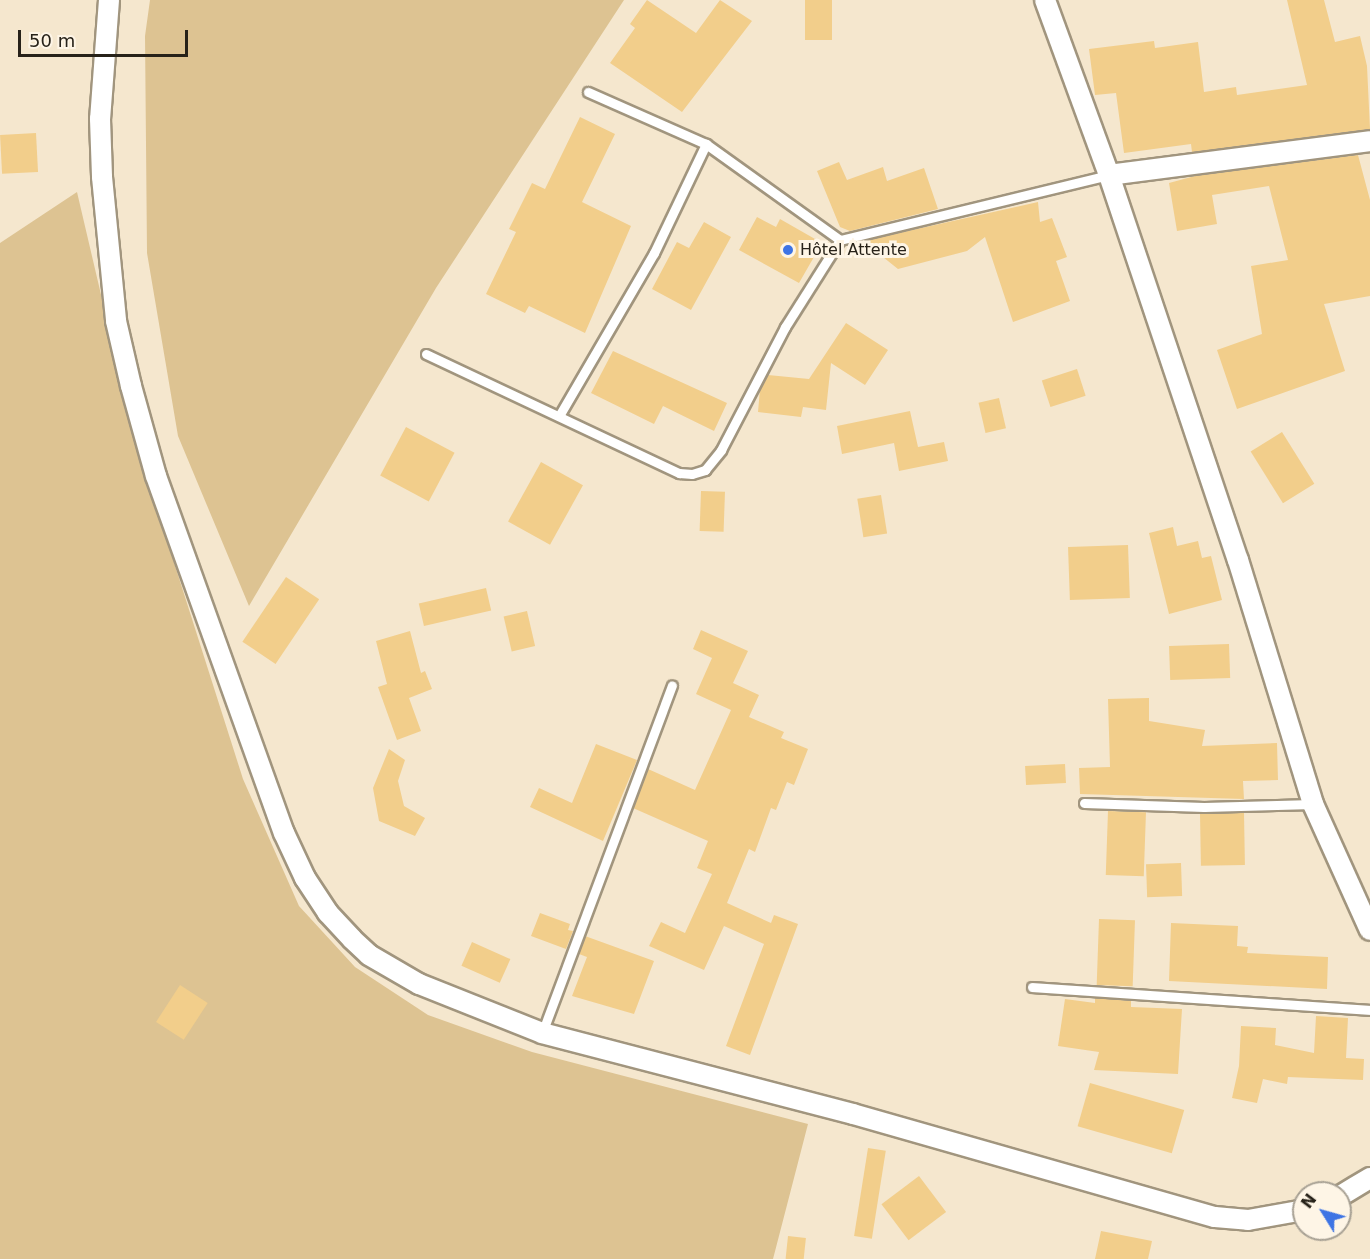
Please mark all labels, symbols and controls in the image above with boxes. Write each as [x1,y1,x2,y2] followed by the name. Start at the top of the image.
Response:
[21,18,190,56] scale bar
[29,30,75,51] text: 50 m
[800,240,907,260] place label: Hôtel Attente
[781,243,795,257] marker: Hôtel Attente
[1292,1181,1352,1241] north arrow
[1297,1190,1320,1212] text: N

